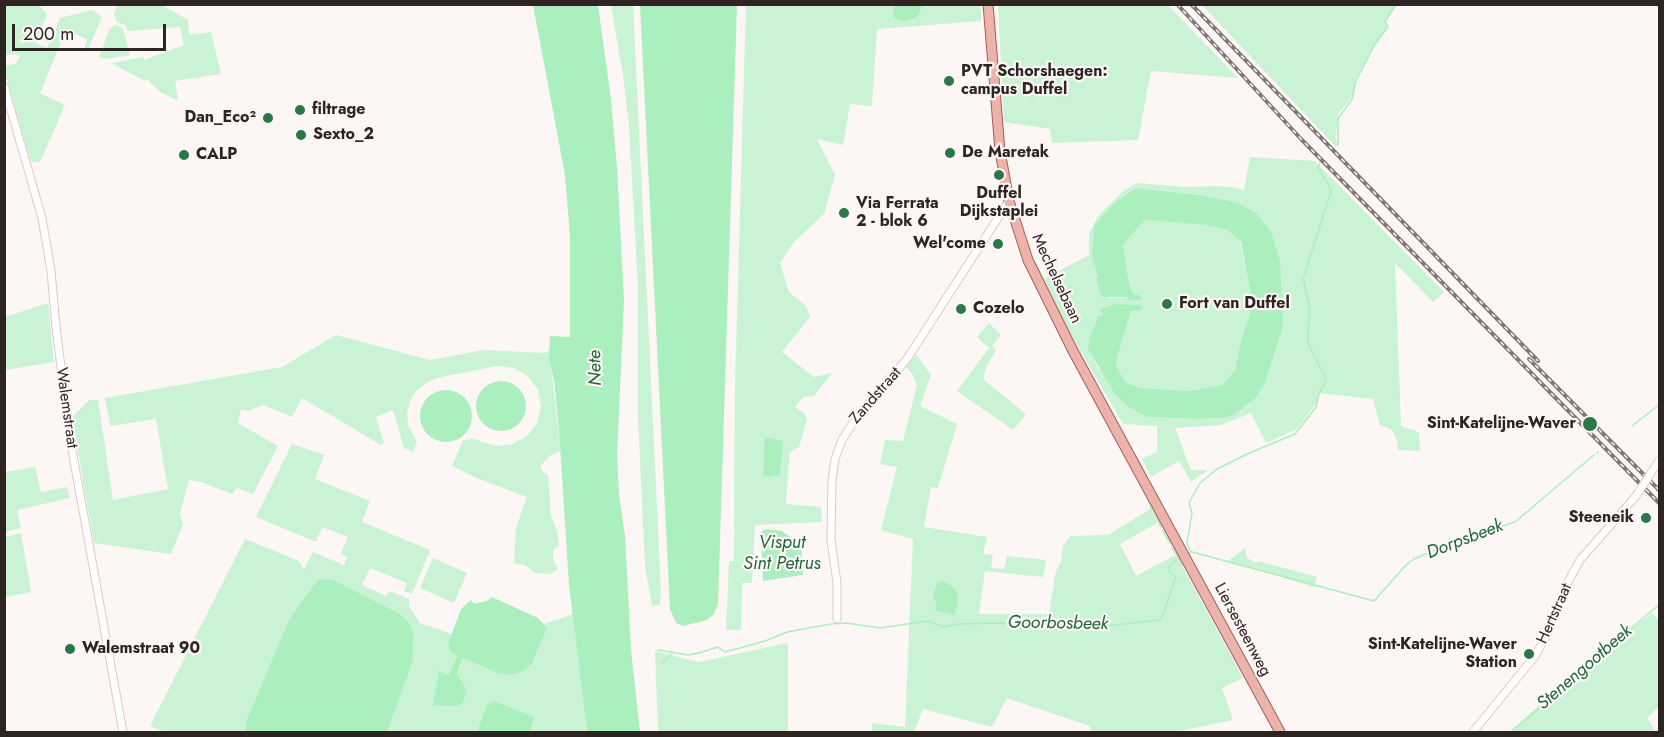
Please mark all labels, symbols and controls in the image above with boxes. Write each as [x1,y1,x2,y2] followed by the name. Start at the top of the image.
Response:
[15,12,170,50] scale bar
[23,21,74,47] text: 200 m
[961,62,1108,100] place label: PVT Schorshaegen: campus Duffel
[942,74,956,88] marker: PVT Schorshaegen: campus Duffel
[312,100,365,120] place label: filtrage
[293,103,307,117] marker: filtrage
[184,108,256,128] place label: Dan_Eco²
[261,111,275,125] marker: Dan_Eco²
[313,125,374,145] place label: Sexto_2
[294,128,308,142] marker: Sexto_2
[962,143,1049,163] place label: De Maretak
[196,145,237,165] place label: CALP
[943,146,957,160] marker: De Maretak
[177,148,191,162] marker: CALP
[992,168,1006,182] marker: Duffel Dijkstaplei
[960,184,1038,222] place label: Duffel Dijkstaplei
[856,194,939,232] place label: Via Ferrata 2 - blok 6
[837,206,851,220] marker: Via Ferrata 2 - blok 6
[1027,231,1085,327] street label: Mechelsebaan
[913,234,986,254] place label: Wel'come
[991,237,1005,251] marker: Wel'come
[1179,294,1290,314] place label: Fort van Duffel
[1160,297,1174,311] marker: Fort van Duffel
[973,299,1024,319] place label: Cozelo
[954,302,968,316] marker: Cozelo
[585,350,607,386] water label: Nete
[846,364,906,428] street label: Zandstraat
[51,366,81,450] street label: Walemstraat
[1427,414,1576,434] place label: Sint-Katelijne-Waver
[1581,415,1599,433] marker: Sint-Katelijne-Waver
[1569,508,1634,528] place label: Steeneik
[1639,511,1653,525] marker: Steeneik
[1424,516,1506,564] water label: Dorpsbeek
[743,533,821,576] water label: Visput Sint Petrus
[1209,580,1275,680] street label: Liersesteenweg
[1533,581,1577,647] street label: Hertstraat
[1007,612,1109,636] water label: Goorbosbeek
[1533,621,1637,715] water label: Stenengootbeek
[1368,635,1517,673] place label: Sint-Katelijne-Waver Station
[82,639,200,659] place label: Walemstraat 90
[63,642,77,656] marker: Walemstraat 90
[1522,647,1536,661] marker: Sint-Katelijne-Waver Station

